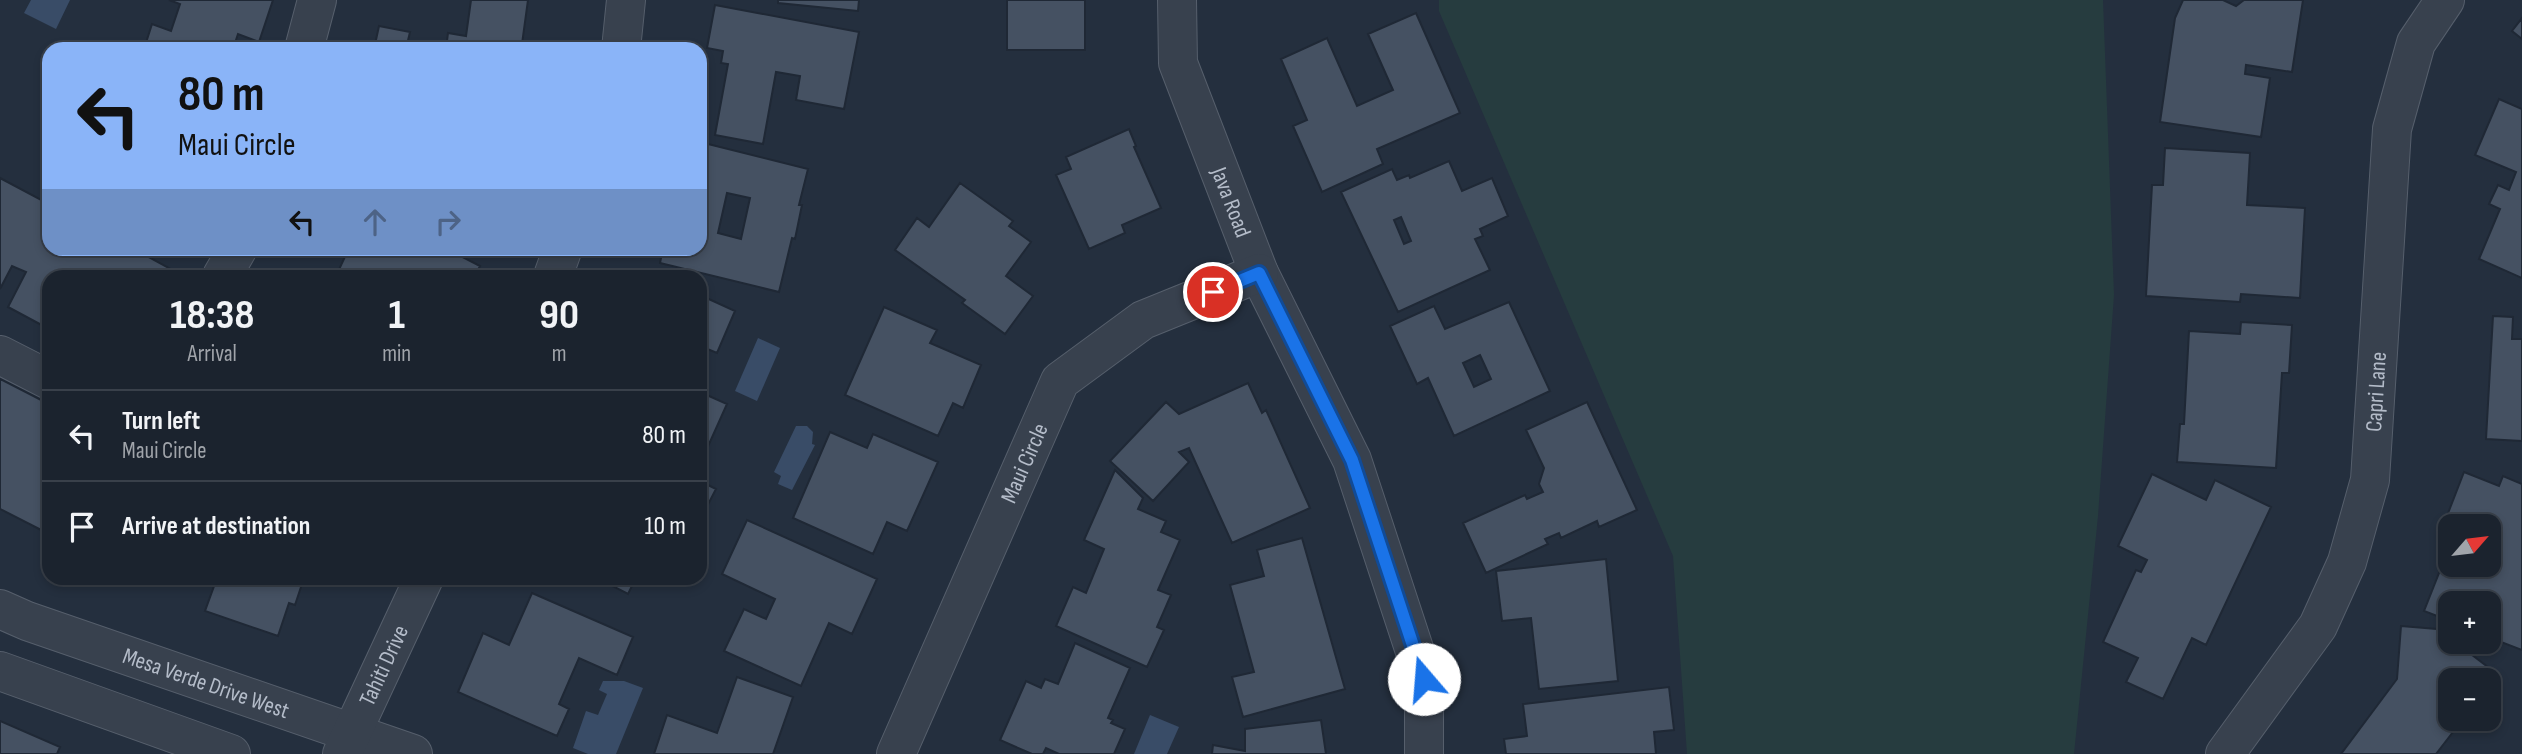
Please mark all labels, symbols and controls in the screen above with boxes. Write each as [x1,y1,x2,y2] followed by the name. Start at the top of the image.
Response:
[178,66,265,125] text: 80 m
[63,70,154,161] icon: left
[178,126,296,165] text: Maui Circle
[1204,162,1257,241] street label: Java Road
[283,203,321,241] icon: left
[356,203,394,241] icon: ahead
[429,203,467,241] icon: right
[1183,262,1243,322] pin
[1194,273,1232,311] icon: arrive
[170,290,254,341] text: 18:38
[388,290,405,341] text: 1
[539,290,579,341] text: 90
[187,340,237,368] text: Arrival
[382,340,411,368] text: min
[552,340,566,368] text: m
[2360,351,2393,433] street label: Capri Lane
[122,406,200,437] text: Turn left
[63,417,101,455] icon: left
[995,419,1055,508] street label: Maui Circle
[642,420,686,451] text: 80 m
[122,437,206,465] text: Maui Circle
[63,508,101,546] icon: arrive
[122,511,310,542] text: Arrive at destination
[644,511,686,542] text: 10 m
[2438,514,2501,578] north arrow
[2438,514,2501,731] map controls
[2438,591,2501,654] button: +
[353,621,415,710] street label: Tahiti Drive
[119,642,293,725] street label: Mesa Verde Drive West
[1387,642,1461,716] position arrow
[2438,668,2501,731] button: −

